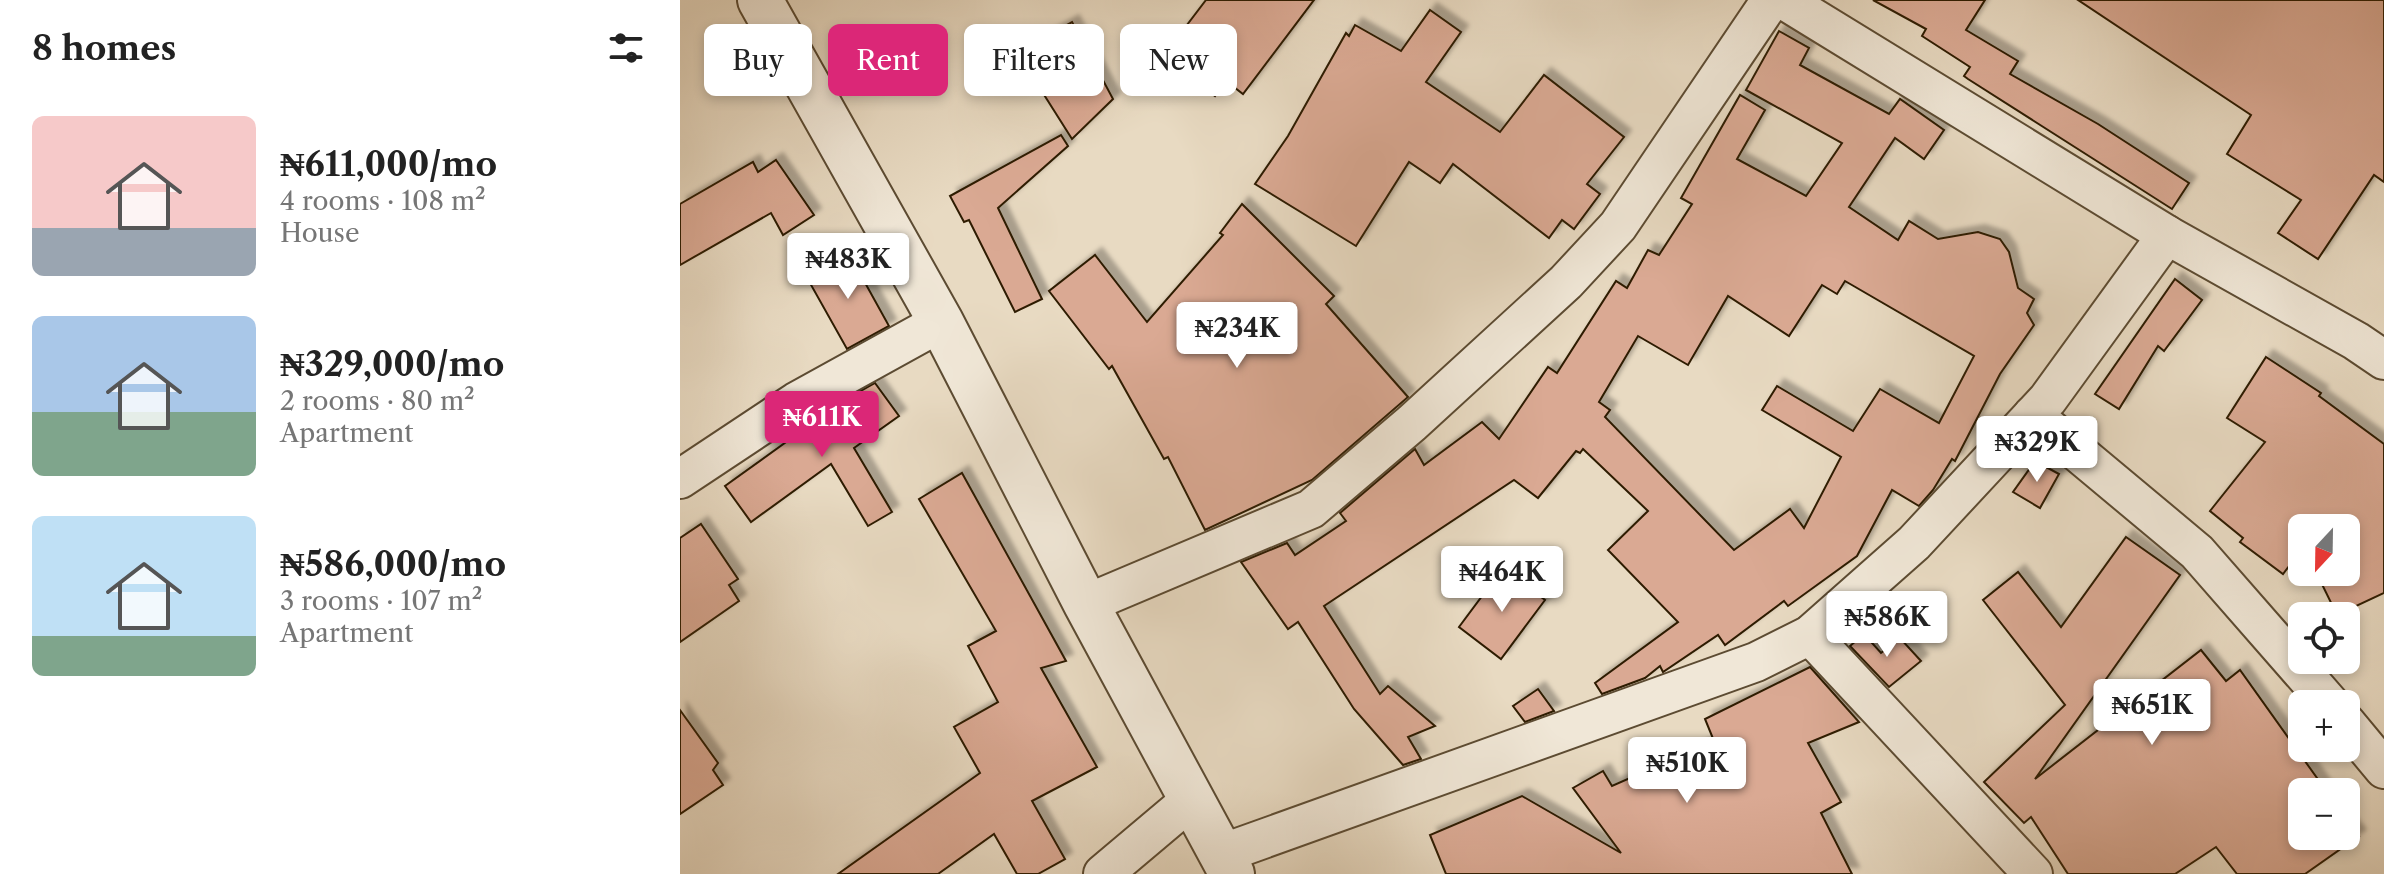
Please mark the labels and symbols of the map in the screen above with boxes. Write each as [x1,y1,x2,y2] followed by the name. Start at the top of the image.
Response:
[792,233,904,301] pin: ₦483K
[1181,302,1293,370] pin: ₦234K
[766,391,878,459] pin: ₦611K
[1981,416,2093,484] pin: ₦329K
[2288,514,2360,586] north arrow
[1446,546,1558,614] pin: ₦464K
[1831,591,1943,659] pin: ₦586K
[2096,679,2208,747] pin: ₦651K
[1631,737,1743,805] pin: ₦510K

